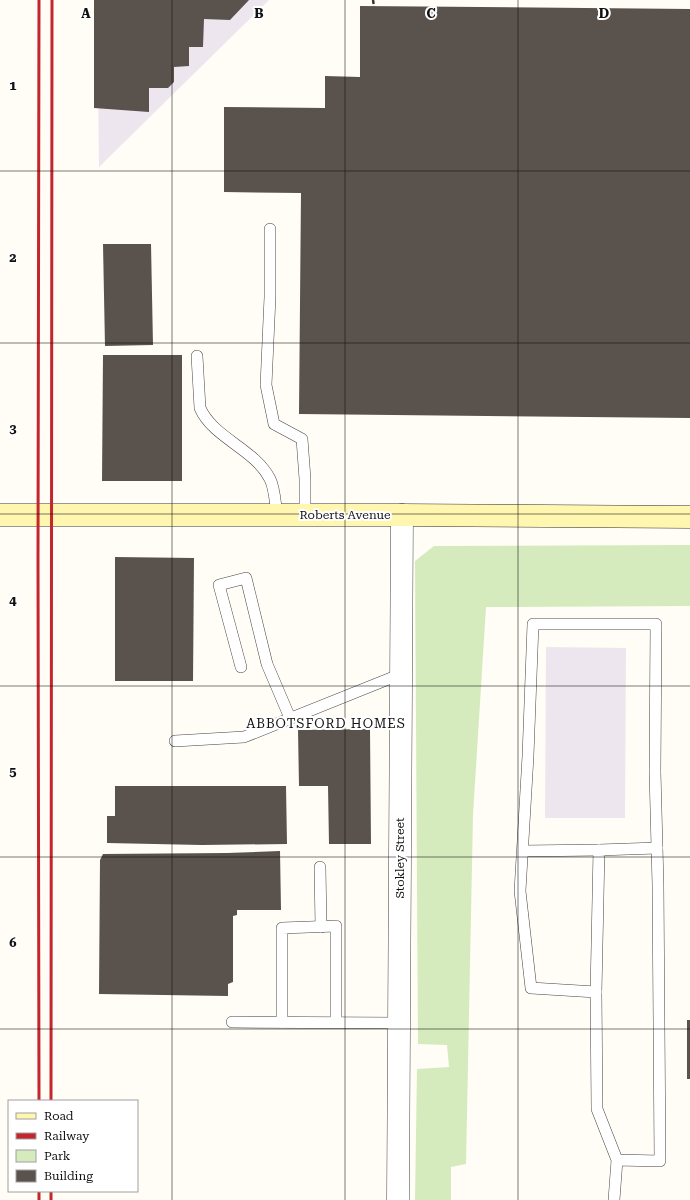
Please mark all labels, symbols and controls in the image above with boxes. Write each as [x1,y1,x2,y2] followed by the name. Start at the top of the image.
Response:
[81,6,91,21] text: A
[254,6,264,21] text: B
[426,6,436,21] text: C
[599,6,609,21] text: D
[9,78,17,93] text: 1
[9,250,17,265] text: 2
[9,421,17,436] text: 3
[299,508,391,522] street label: Roberts Avenue
[9,593,17,608] text: 4
[246,716,406,731] district label: ABBOTSFORD HOMES
[9,764,17,779] text: 5
[393,817,407,899] street label: Stokley Street
[9,935,17,950] text: 6
[8,1100,138,1192] legend
[44,1109,74,1123] text: Road
[44,1129,90,1143] text: Railway
[44,1149,71,1163] text: Park
[44,1169,93,1183] text: Building

